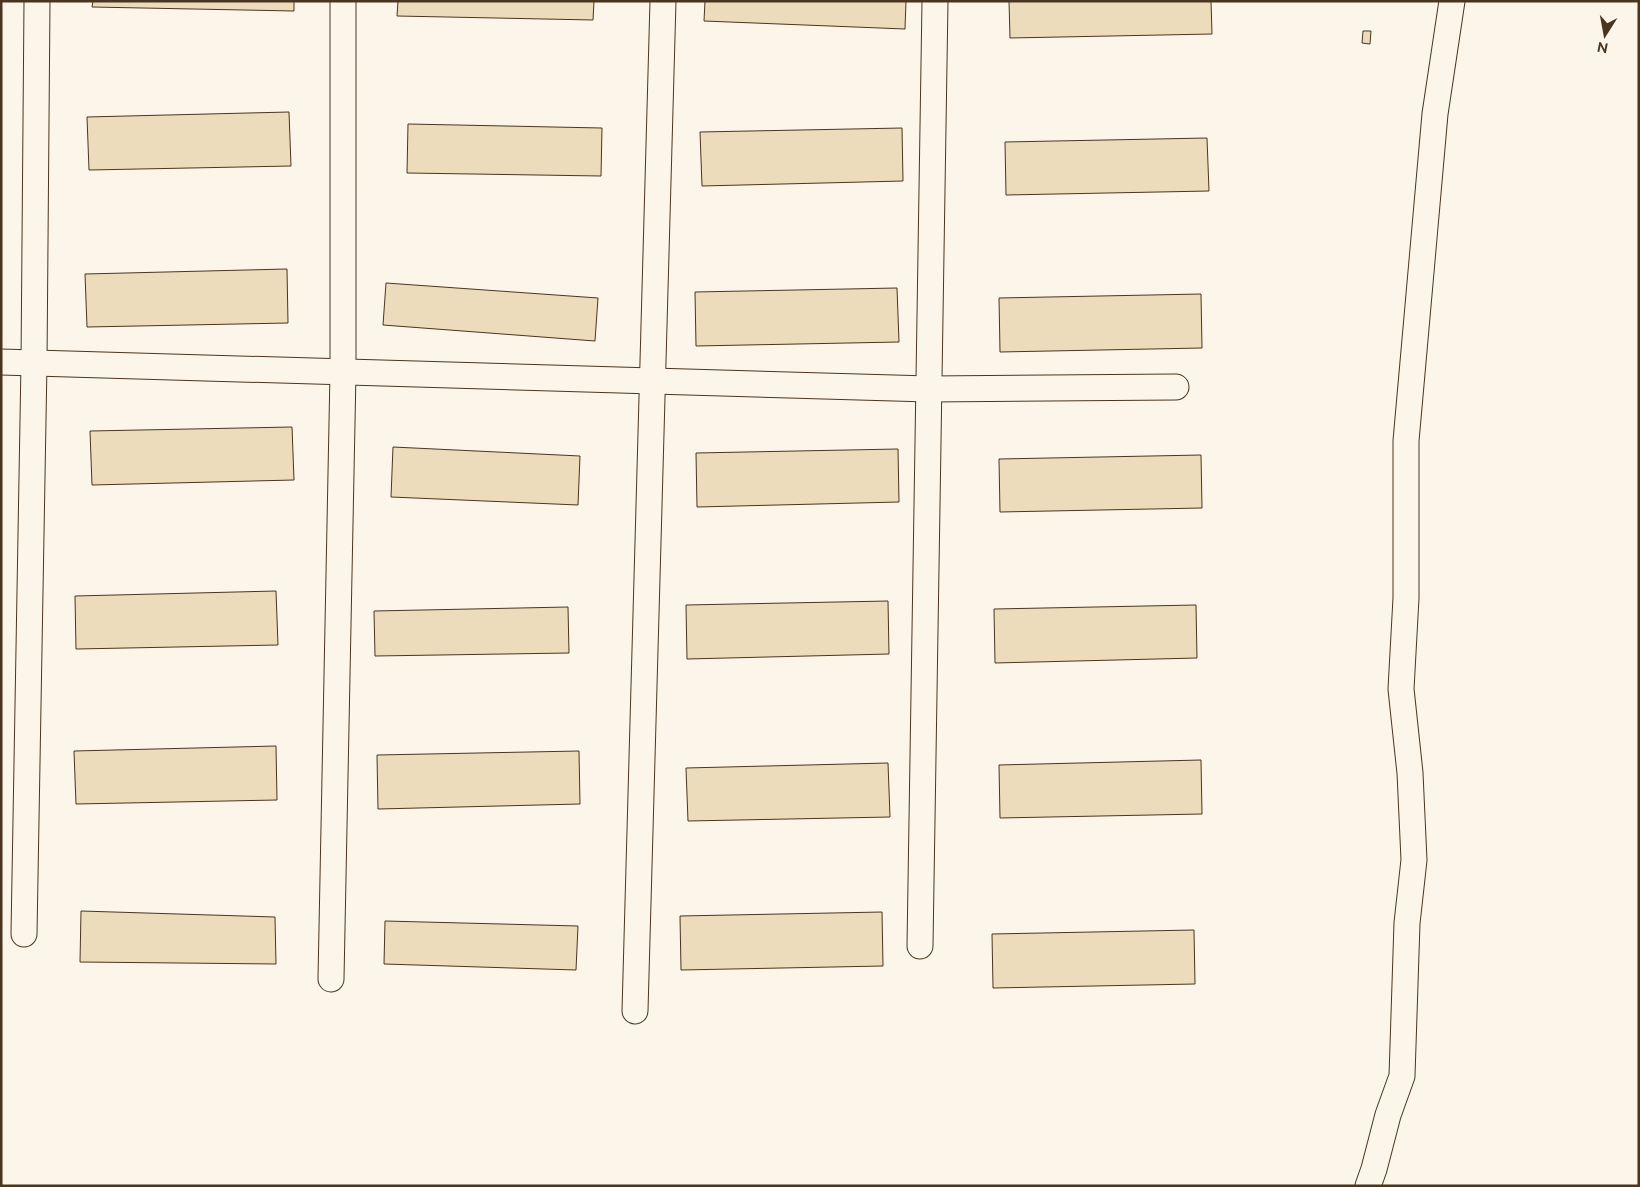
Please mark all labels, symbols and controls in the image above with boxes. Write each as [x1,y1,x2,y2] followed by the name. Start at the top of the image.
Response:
[1580,10,1630,60] north arrow
[1596,39,1609,57] text: N

